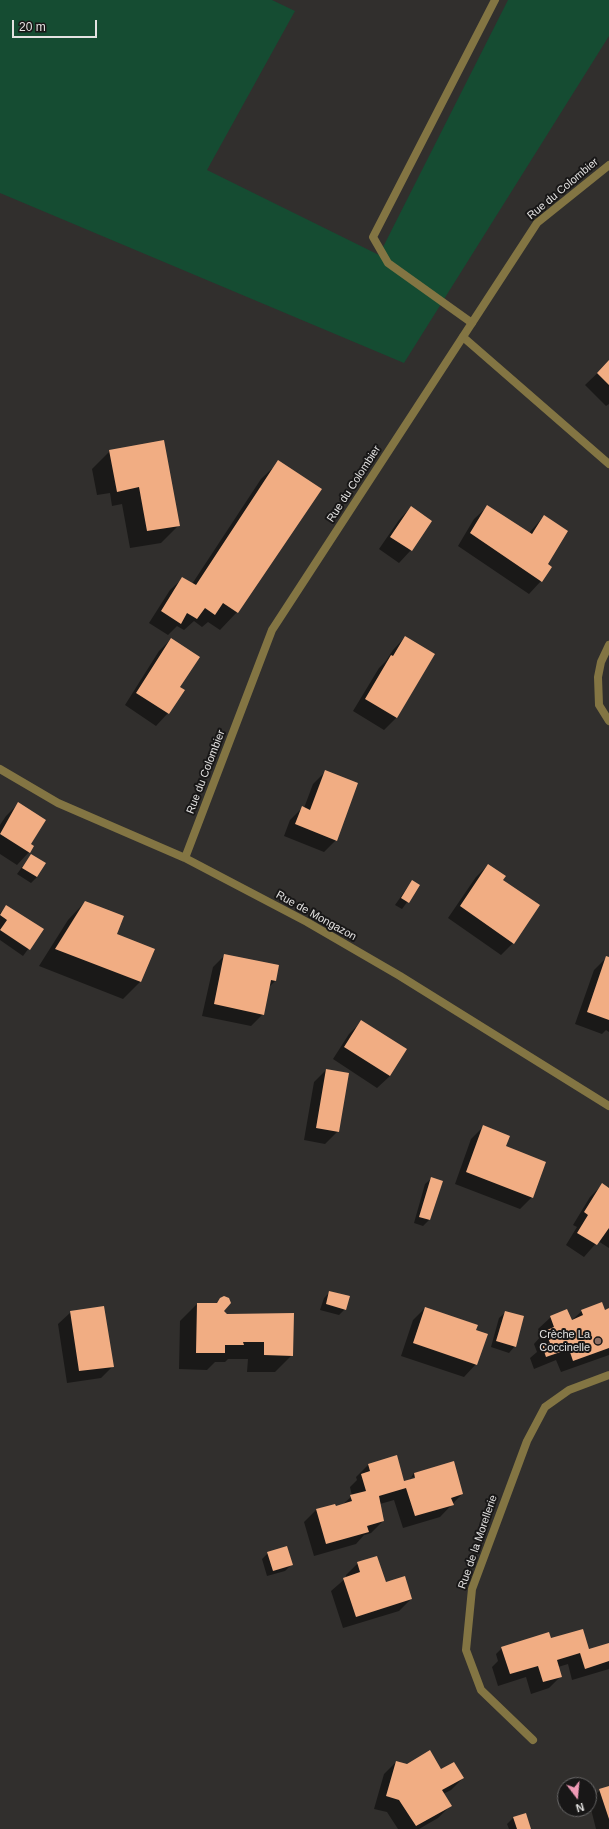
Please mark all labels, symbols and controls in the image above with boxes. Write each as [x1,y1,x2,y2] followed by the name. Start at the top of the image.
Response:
[14,12,99,38] scale bar
[19,20,46,34] text: 20 m
[525,155,601,223] street label: Rue du Colombier
[324,443,384,525] street label: Rue du Colombier
[184,728,228,816] street label: Rue du Colombier
[273,888,359,944] street label: Rue de Mongazon
[539,1328,590,1354] place label: Crèche La Coccinelle
[593,1336,603,1346] marker: Crèche La Coccinelle
[456,1493,500,1591] street label: Rue de la Morellerie
[557,1777,597,1817] north arrow
[575,1801,586,1814] text: N

